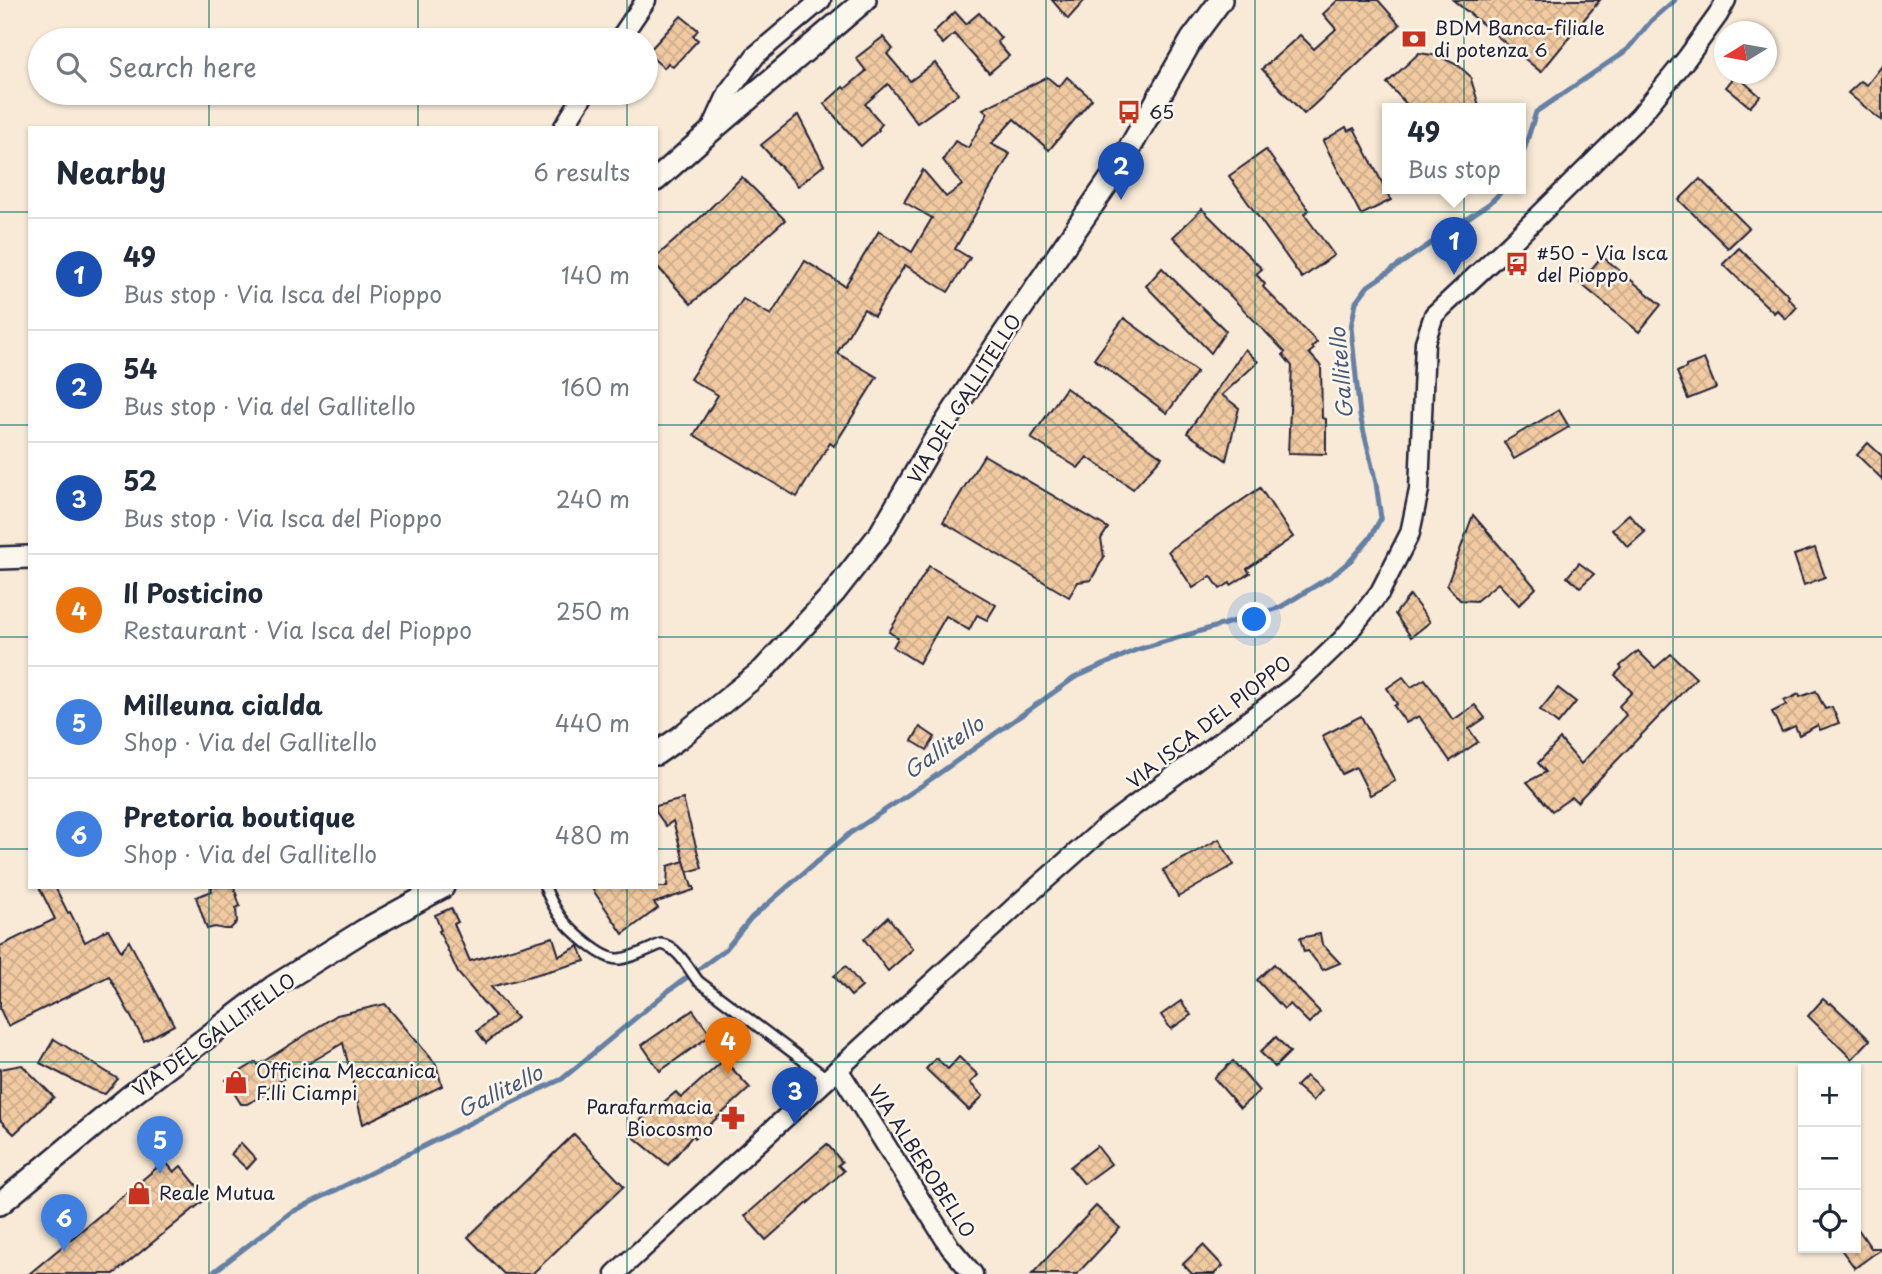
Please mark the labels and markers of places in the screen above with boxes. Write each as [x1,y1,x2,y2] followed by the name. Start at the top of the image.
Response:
[1434,13,1605,63] place label: BDM Banca-filiale di potenza 6
[1400,25,1428,53] bank icon: BDM Banca-filiale di potenza 6
[1149,97,1174,125] place label: 65
[1115,98,1143,126] bus stop icon: 65
[1098,142,1144,200] pin: 2
[1431,217,1477,275] pin: 1
[1537,238,1668,288] place label: #50 - Via Isca del Pioppo
[1503,250,1531,278] bus stop icon: #50 - Via Isca del Pioppo
[705,1017,751,1075] pin: 4
[256,1056,436,1106] place label: Officina Meccanica F.lli Ciampi
[772,1067,818,1125] pin: 3
[222,1068,250,1096] shop icon: Officina Meccanica F.lli Ciampi
[586,1092,713,1142] place label: Parafarmacia Biocosmo
[719,1104,747,1132] pharmacy icon: Parafarmacia Biocosmo
[137,1116,183,1174] pin: 5
[159,1178,275,1206] place label: Reale Mutua
[125,1179,153,1207] shop icon: Reale Mutua
[41,1194,87,1252] pin: 6

